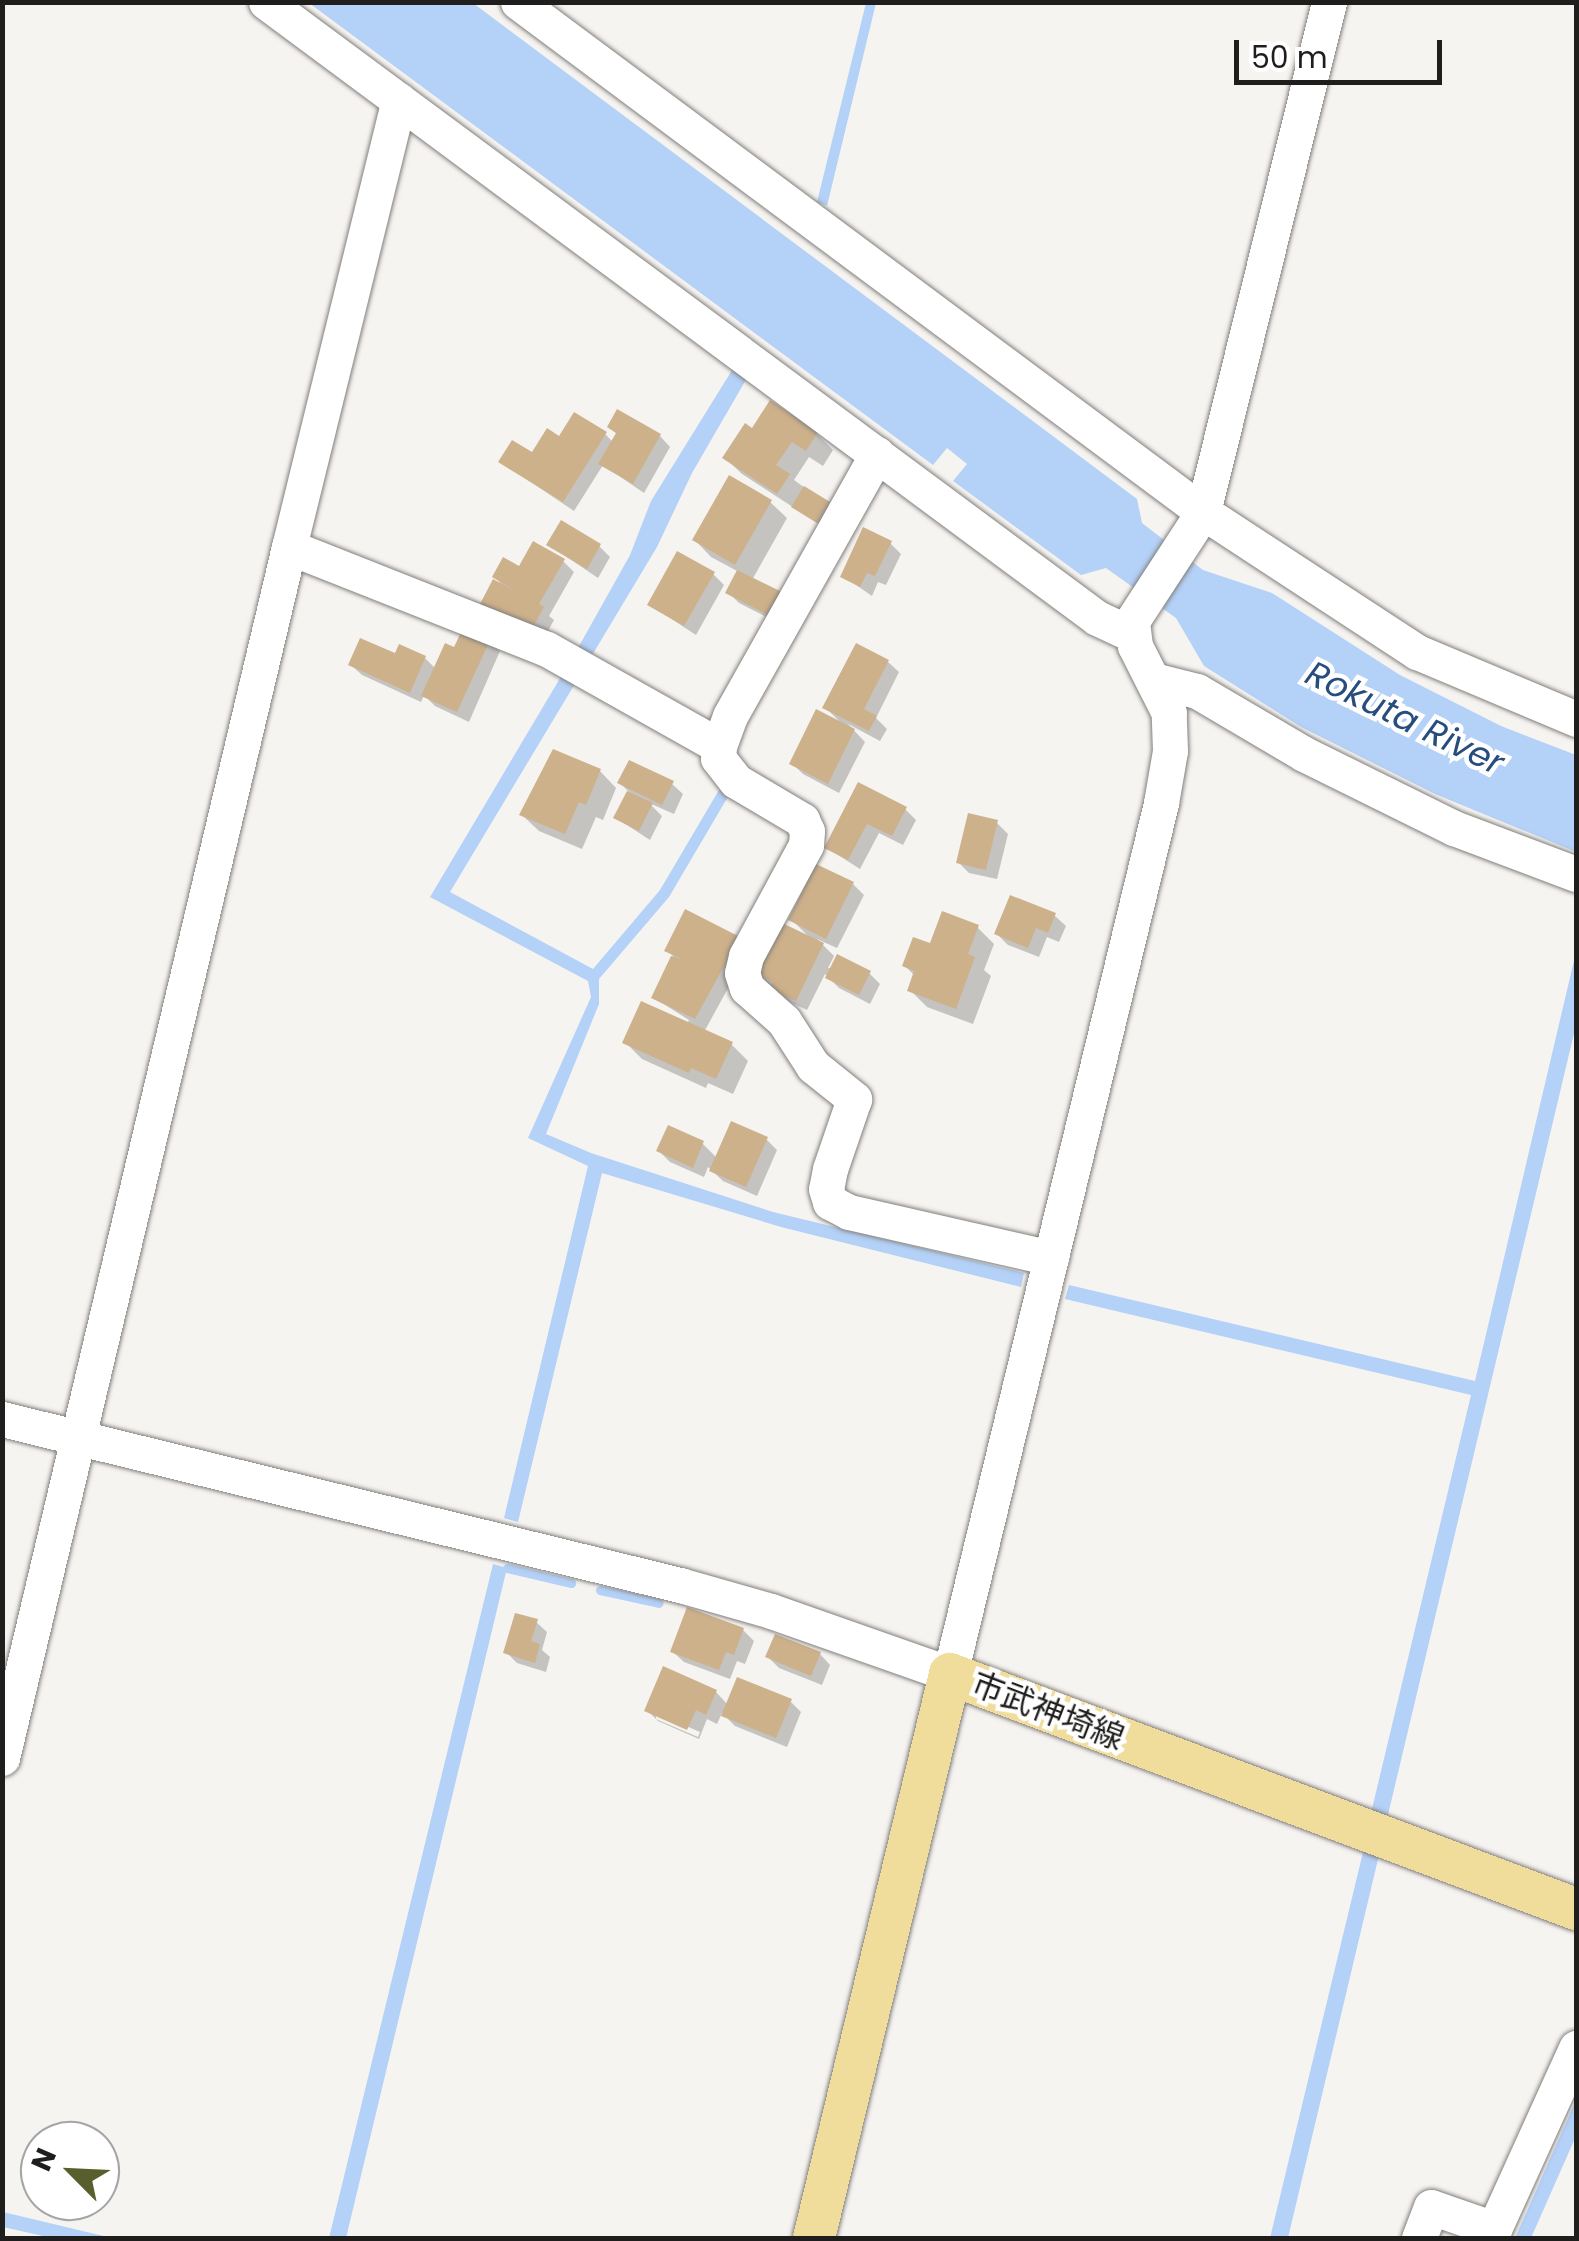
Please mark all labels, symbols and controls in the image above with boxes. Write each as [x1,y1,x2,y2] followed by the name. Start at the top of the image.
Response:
[1239,20,1446,82] scale bar
[1251,36,1328,79] text: 50 m
[1299,652,1511,784] water label: Rokuta River
[966,1664,1130,1758] street label: 市武神埼線
[20,2121,120,2221] north arrow
[22,2142,66,2177] text: N

